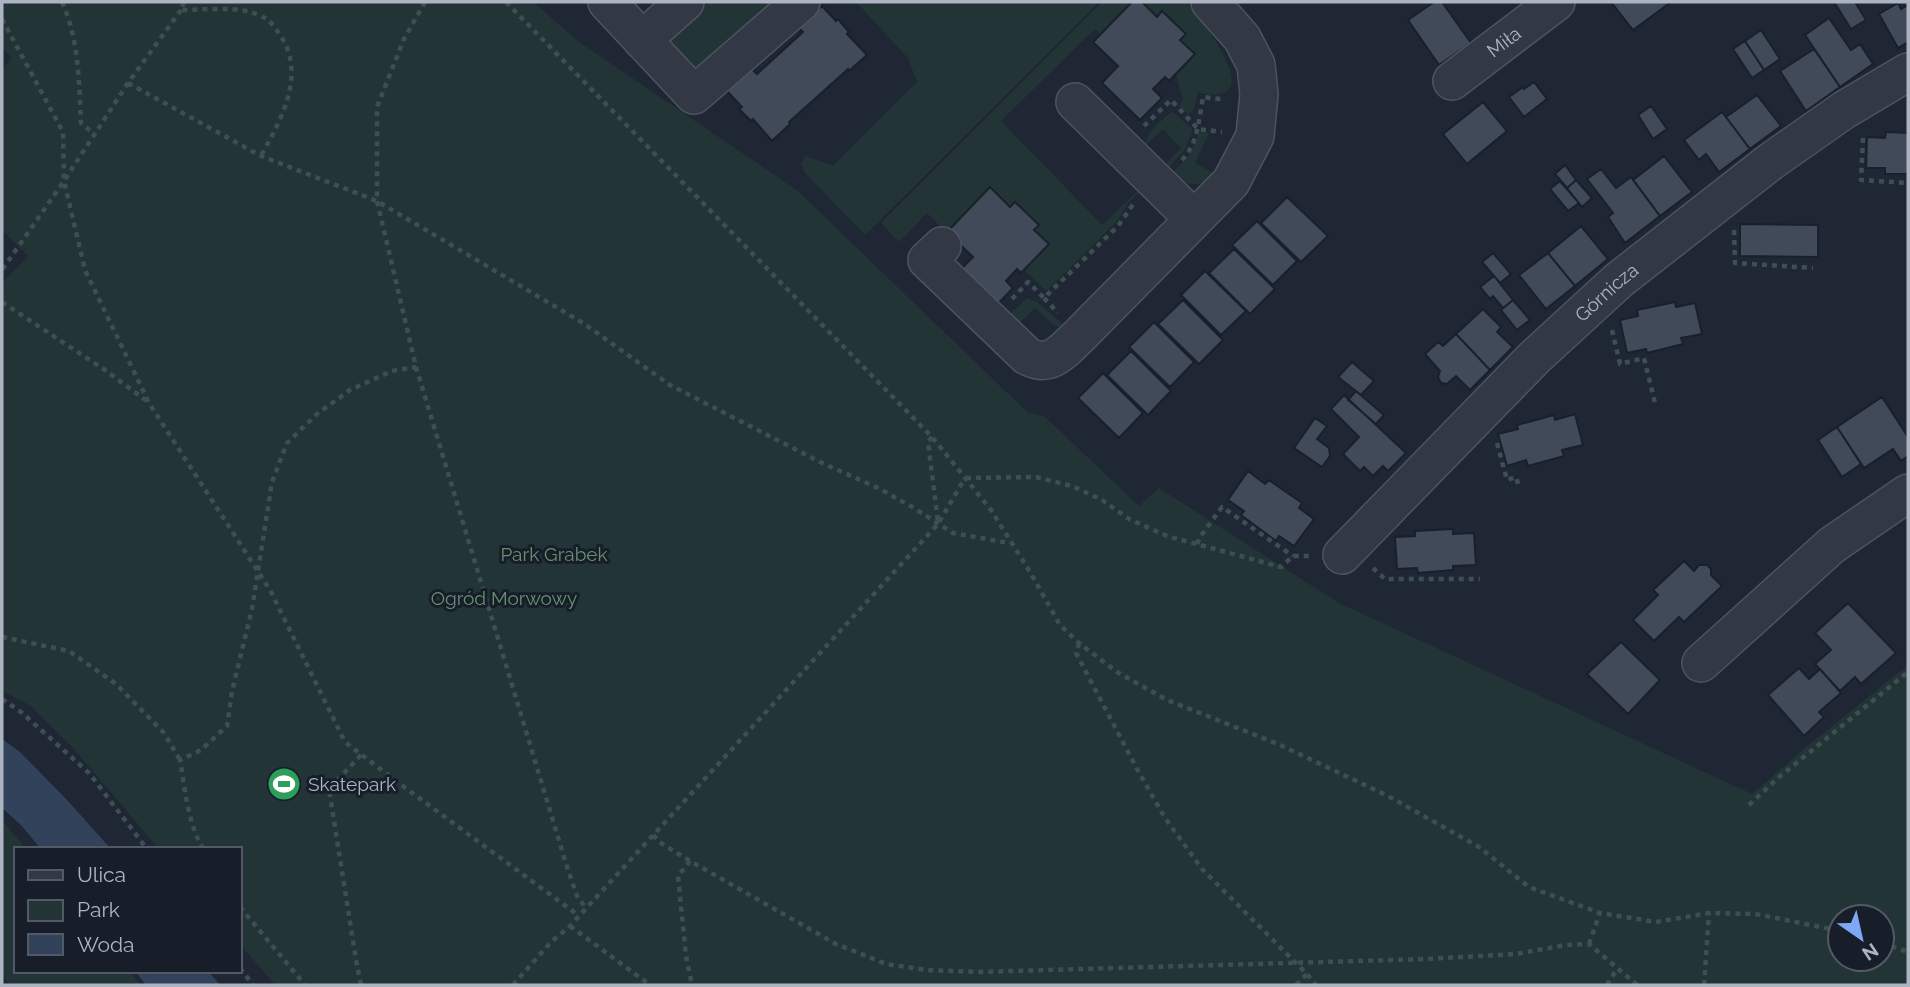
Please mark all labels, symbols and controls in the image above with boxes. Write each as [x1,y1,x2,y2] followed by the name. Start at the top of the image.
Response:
[1482,22,1525,62] street label: Miła
[1570,258,1642,326] street label: Górnicza
[500,543,608,565] park label: Park Grabek
[431,587,577,609] park label: Ogród Morwowy
[265,765,303,803] sports icon: Skatepark
[308,773,396,795] place label: Skatepark
[14,847,242,973] legend
[77,862,126,887] text: Ulica
[77,897,120,922] text: Park
[1826,903,1896,973] north arrow
[77,932,135,957] text: Woda
[1858,939,1883,965] text: N

